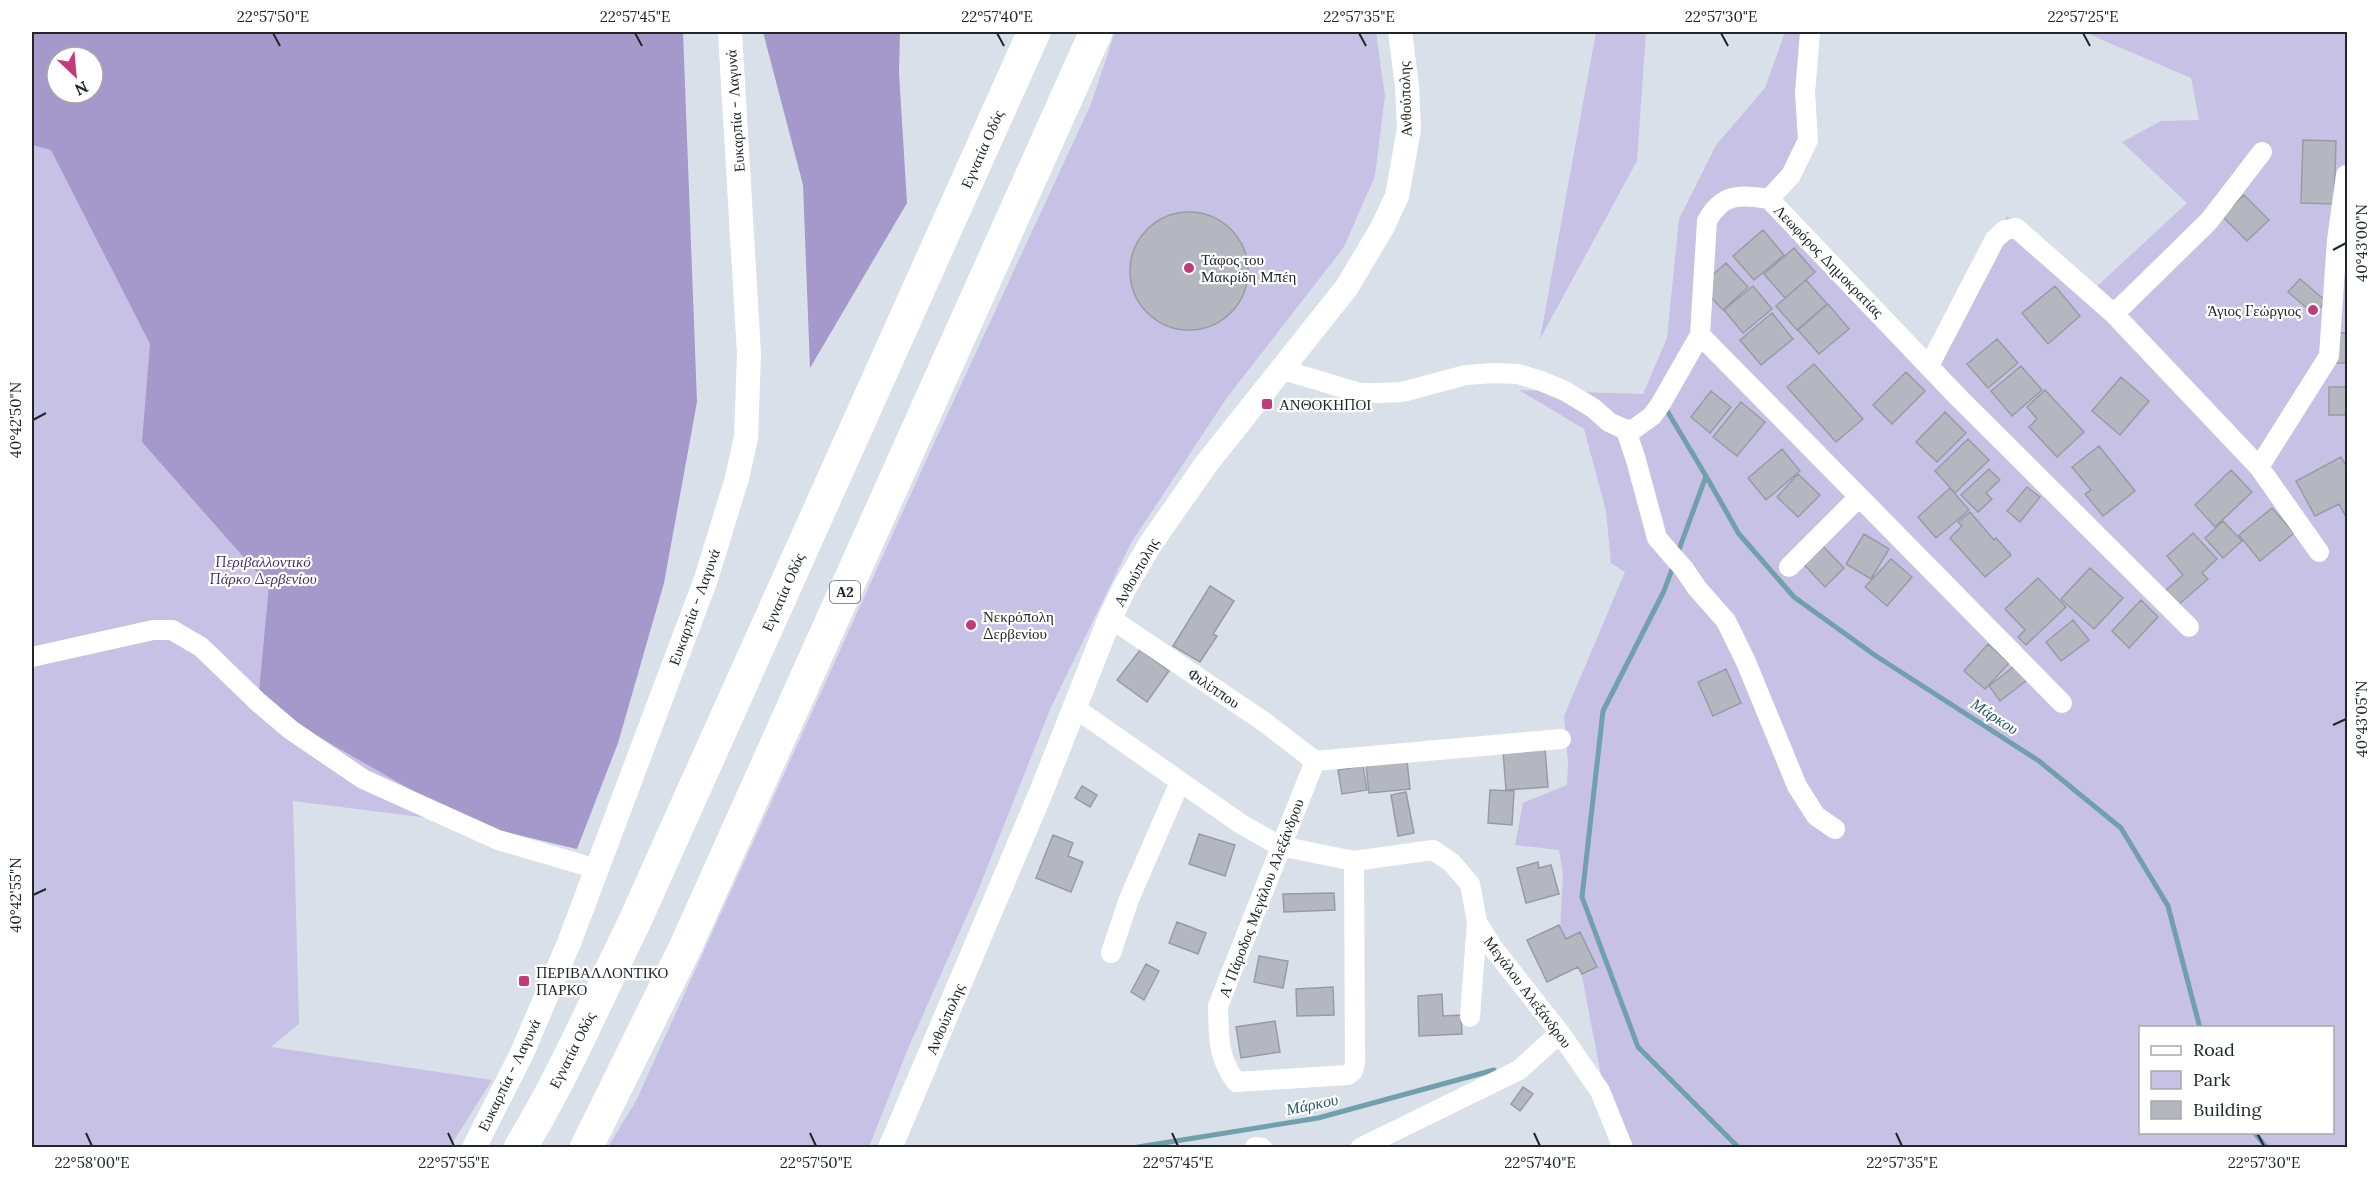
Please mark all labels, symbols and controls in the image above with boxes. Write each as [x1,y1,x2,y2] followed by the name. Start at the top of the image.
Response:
[237,7,309,26] text: 22°57'50"E
[600,7,670,26] text: 22°57'45"E
[961,7,1033,26] text: 22°57'40"E
[1323,7,1395,26] text: 22°57'35"E
[1685,7,1757,26] text: 22°57'30"E
[2047,7,2119,26] text: 22°57'25"E
[45,45,105,105] north arrow
[721,49,749,173] street label: Ευκαρπία - Λαγυνά
[1394,61,1416,137] street label: Ανθούπολης
[72,77,92,100] text: N
[956,107,1008,191] street label: Εγνατία Οδός
[1770,200,1888,322] street label: Λεωφόρος Δημοκρατίας
[2352,204,2371,282] text: 40°43'00"N
[1201,250,1296,286] place label: Τάφος του Μακρίδη Μπέη
[1182,261,1196,275] marker: Τάφος του Μακρίδη Μπέη
[2207,301,2301,320] place label: Άγιος Γεώργιος
[2306,303,2320,317] marker: Άγιος Γεώργιος
[6,382,25,458] text: 40°42'50"N
[1279,395,1371,414] place label: ΑΝΘΟΚΗΠΟΙ
[1260,397,1274,411] marker: ΑΝΘΟΚΗΠΟΙ
[1109,534,1163,610] street label: Ανθούπολης
[664,546,724,668] street label: Ευκαρπία - Λαγυνά
[757,550,809,634] street label: Εγνατία Οδός
[209,552,317,588] park label: Περιβαλλοντικό Πάρκο Δερβενίου
[830,581,860,603] road number: Α2
[983,607,1054,643] place label: Νεκρόπολη Δερβενίου
[964,618,978,632] marker: Νεκρόπολη Δερβενίου
[1184,664,1244,712] street label: Φιλίππου
[2352,681,2371,757] text: 40°43'05"N
[1967,693,2022,739] water label: Μάρκου
[1214,796,1308,1000] street label: Α' Πάροδος Μεγάλου Αλεξάνδρου
[6,857,25,933] text: 40°42'55"N
[1480,932,1576,1052] street label: Μεγάλου Αλεξάνδρου
[536,963,669,999] place label: ΠΕΡΙΒΑΛΛΟΝΤΙΚΟ ΠΑΡΚΟ
[517,974,531,988] marker: ΠΕΡΙΒΑΛΛΟΝΤΙΚΟ ΠΑΡΚΟ
[921,980,969,1058] street label: Ανθούπολης
[545,1008,599,1092] street label: Εγνατία Οδός
[474,1016,544,1134] street label: Ευκαρπία - Λαγυνά
[2139,1026,2334,1134] legend
[2193,1038,2235,1061] text: Road
[2193,1068,2231,1091] text: Park
[1283,1089,1340,1119] water label: Μάρκου
[2193,1098,2263,1121] text: Building
[54,1153,130,1172] text: 22°58'00"E
[418,1153,490,1172] text: 22°57'55"E
[780,1153,852,1172] text: 22°57'50"E
[1143,1153,1213,1172] text: 22°57'45"E
[1504,1153,1576,1172] text: 22°57'40"E
[1866,1153,1938,1172] text: 22°57'35"E
[2228,1153,2300,1172] text: 22°57'30"E

